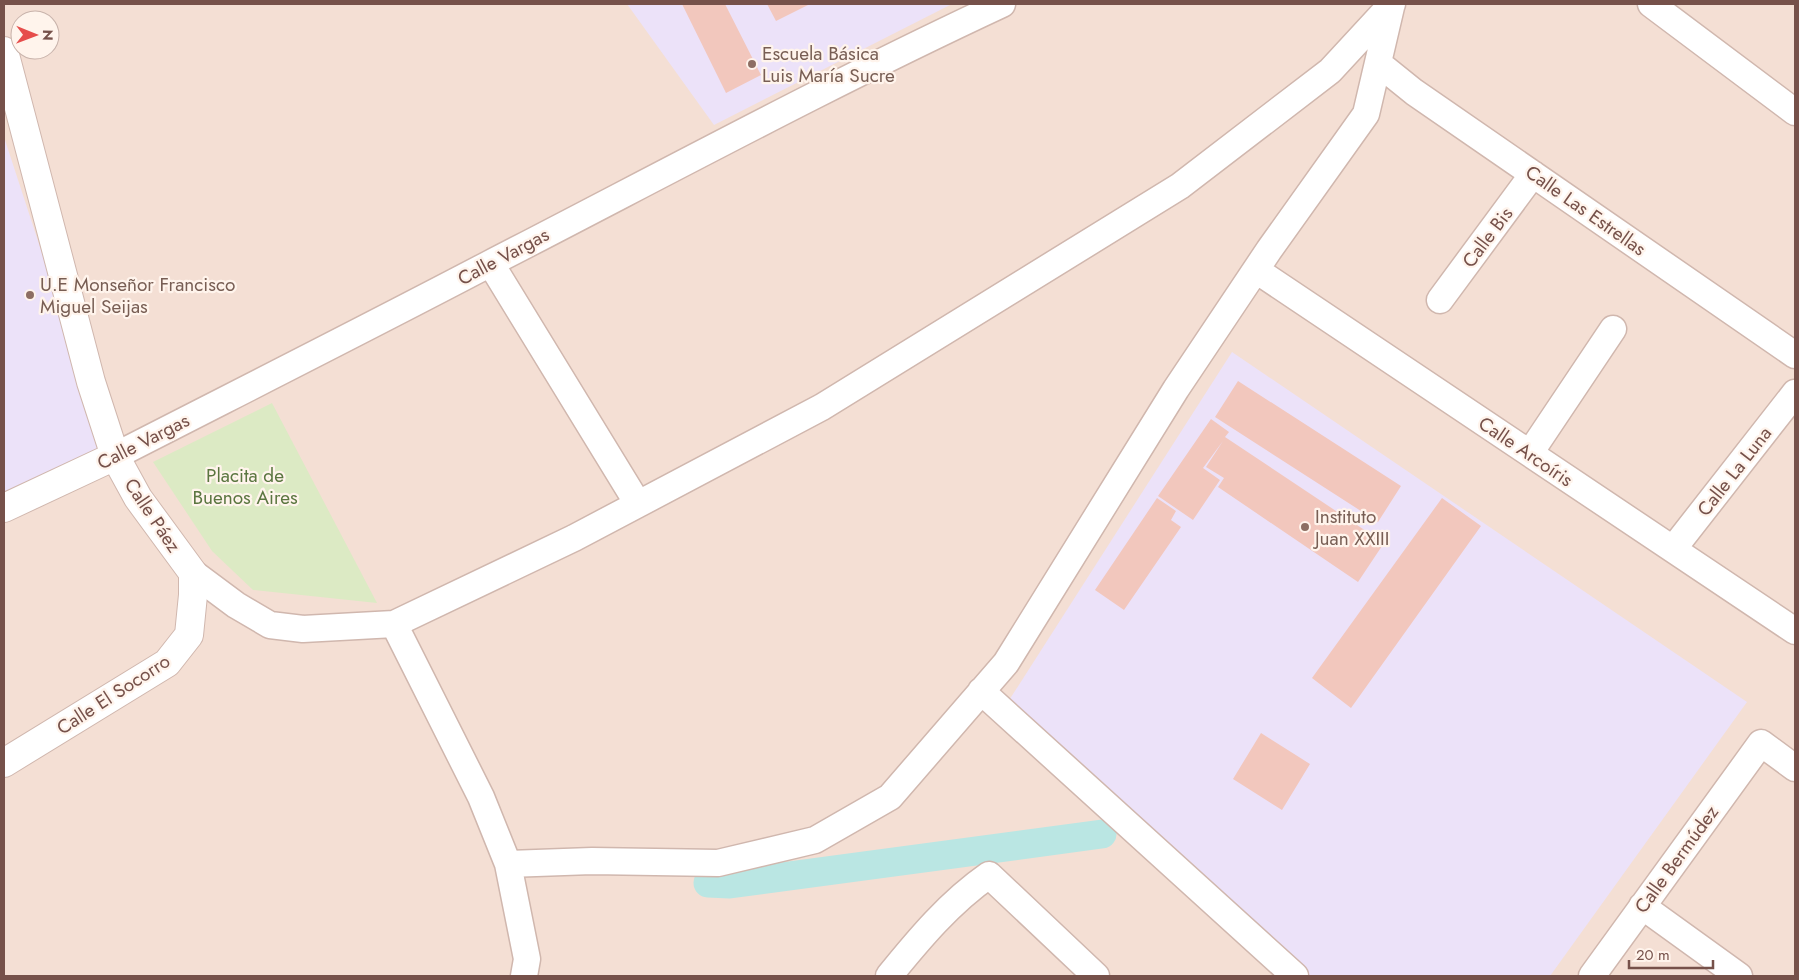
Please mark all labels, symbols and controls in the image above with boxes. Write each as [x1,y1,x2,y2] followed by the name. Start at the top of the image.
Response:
[10,10,60,60] north arrow
[38,29,58,41] text: N
[762,40,895,89] place label: Escuela Básica Luis María Sucre
[746,58,758,70] marker: Escuela Básica Luis María Sucre
[1520,159,1652,262] street label: Calle Las Estrellas
[1456,201,1519,273] street label: Calle Bis
[453,221,554,292] street label: Calle Vargas
[40,271,235,320] place label: U.E Monseñor Francisco Miguel Seijas
[24,289,36,301] marker: U.E Monseñor Francisco Miguel Seijas
[93,407,194,476] street label: Calle Vargas
[1473,410,1579,493] street label: Calle Arcoíris
[1691,421,1778,522] street label: Calle La Luna
[192,462,298,511] park label: Placita de Buenos Aires
[118,473,187,558] street label: Calle Páez
[1312,503,1389,552] place label: Instituto Juan XXIII
[1299,521,1311,533] marker: Instituto Juan XXIII
[51,648,175,741] street label: Calle El Socorro
[1628,800,1725,919] street label: Calle Bermúdez
[1629,938,1713,970] scale bar
[1636,944,1670,966] text: 20 m

